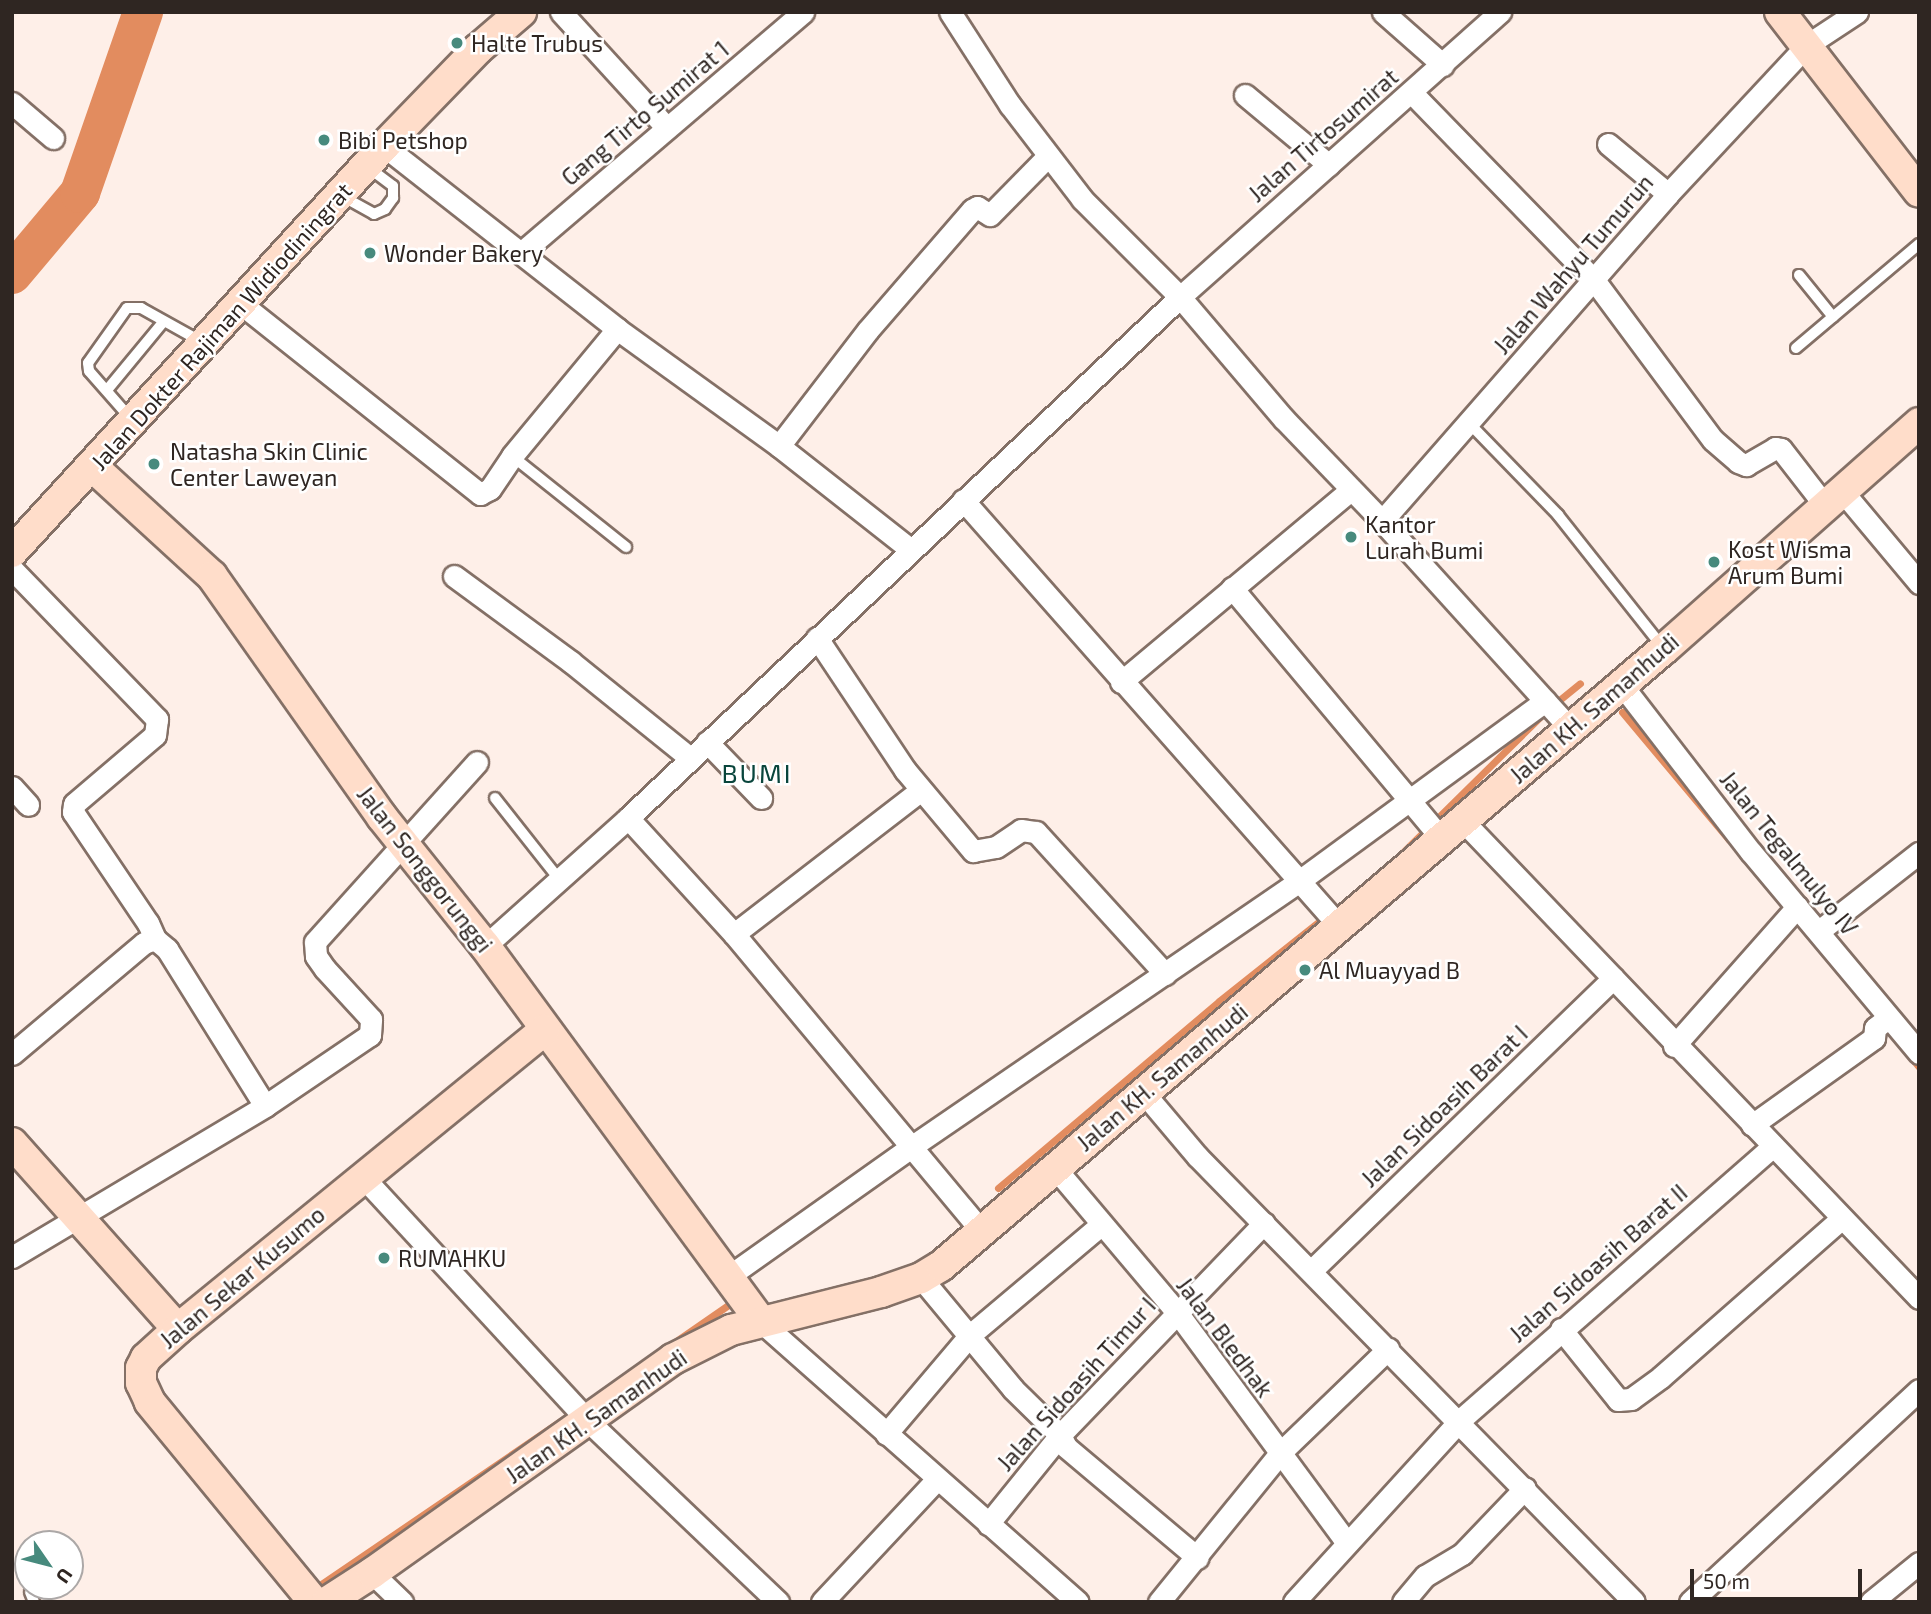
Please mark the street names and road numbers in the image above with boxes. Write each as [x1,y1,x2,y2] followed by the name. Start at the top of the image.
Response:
[556,35,734,191] street label: Gang Tirto Sumirat 1
[1242,62,1404,208] street label: Jalan Tirtosumirat
[1487,168,1659,360] street label: Jalan Wahyu Tumurun
[84,176,358,476] street label: Jalan Dokter Rajiman Widiodiningrat
[1504,627,1684,789] street label: Jalan KH. Samanhudi
[1714,765,1864,941] street label: Jalan Tegalmulyo IV
[352,780,498,958] street label: Jalan Songgorunggi
[1071,997,1253,1157] street label: Jalan KH. Samanhudi
[1355,1020,1533,1192] street label: Jalan Sidoasih Barat I
[1504,1178,1692,1348] street label: Jalan Sidoasih Barat II
[154,1200,330,1354] street label: Jalan Sekar Kusumo
[1171,1272,1279,1402] street label: Jalan Bledhak
[991,1291,1161,1477] street label: Jalan Sidoasih Timur I
[500,1343,692,1489] street label: Jalan KH. Samanhudi

